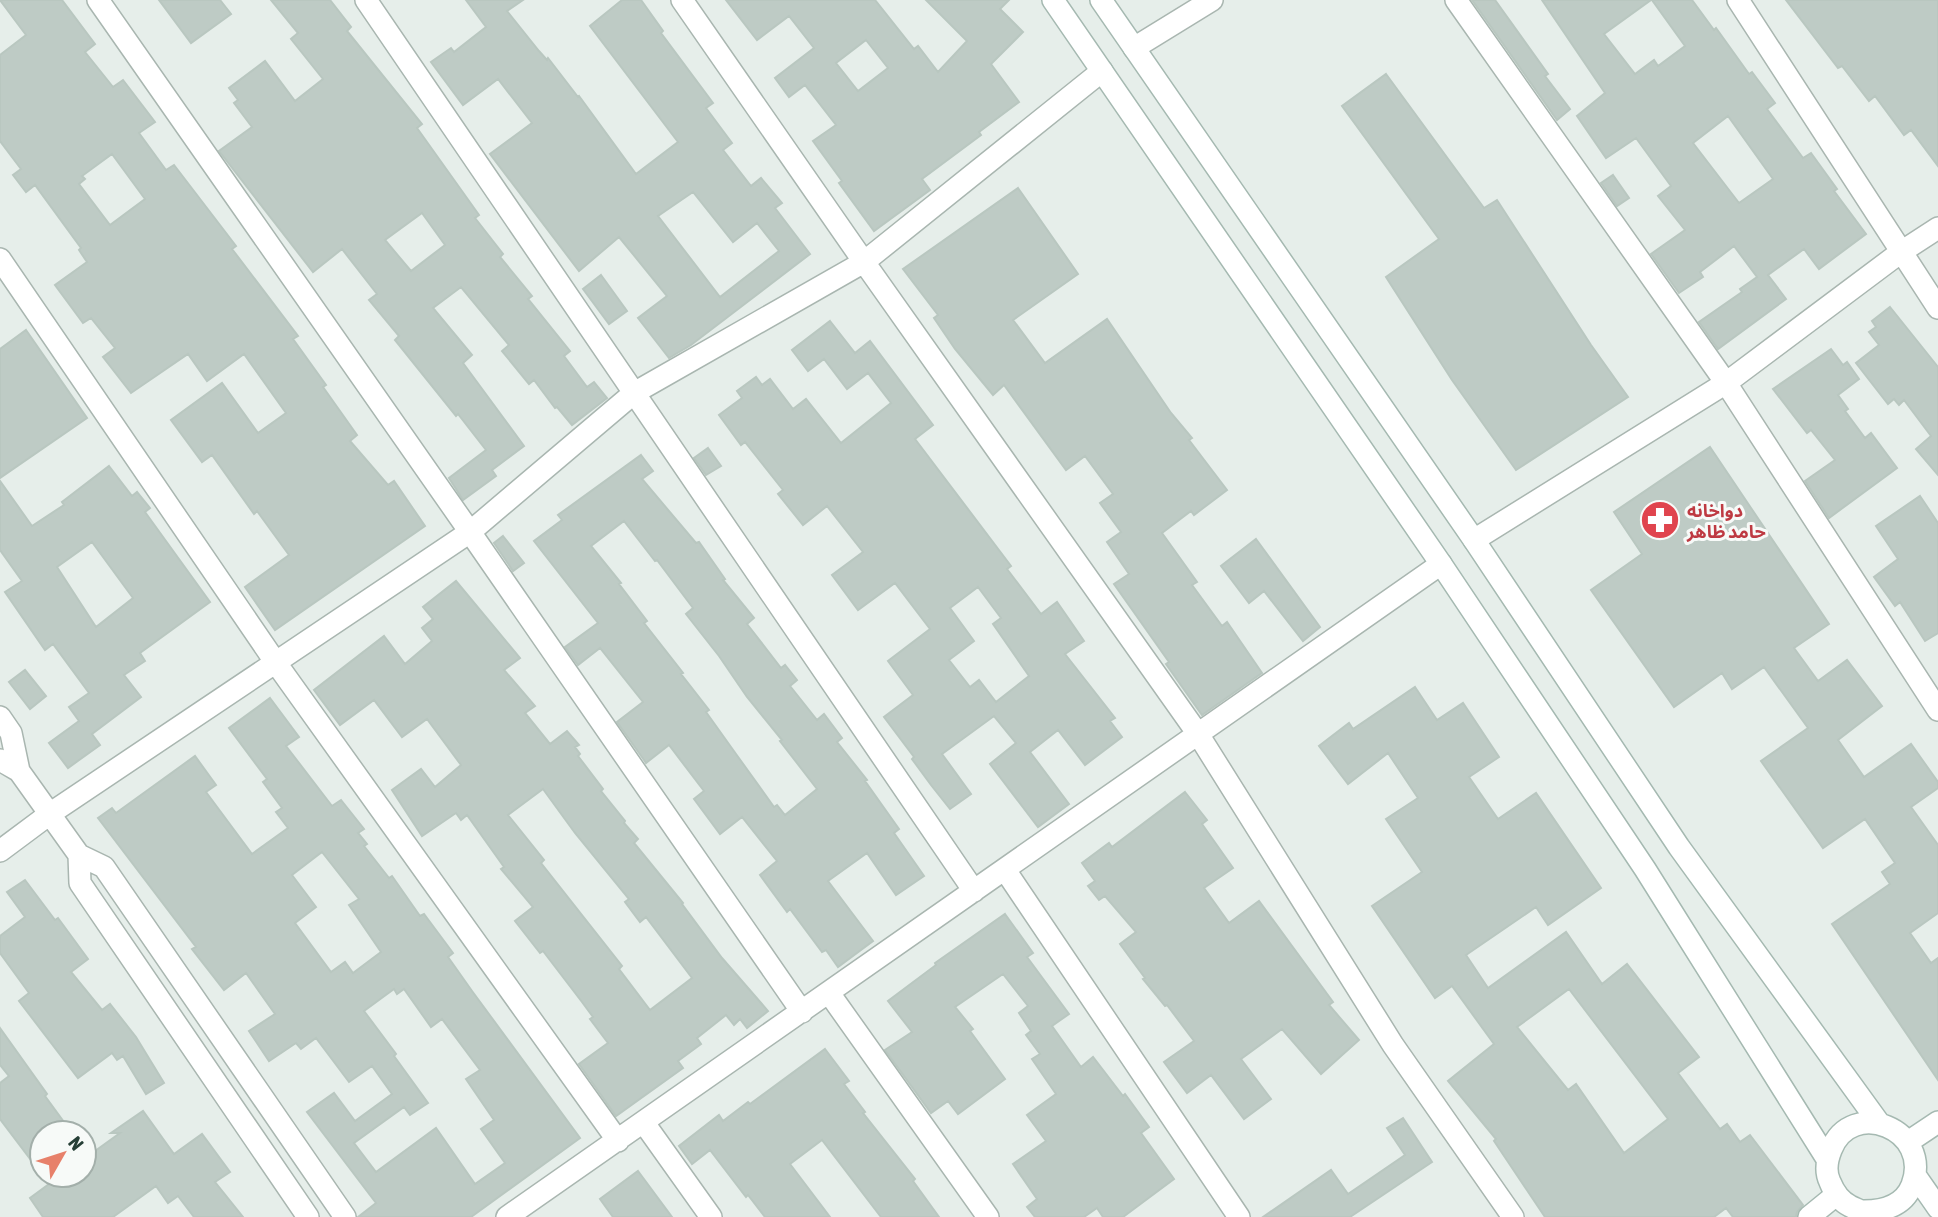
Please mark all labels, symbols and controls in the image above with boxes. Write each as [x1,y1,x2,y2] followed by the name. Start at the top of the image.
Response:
[1639,499,1681,541] pharmacy icon: دواخانه حامد ظاهر
[1686,500,1766,543] place label: دواخانه حامد ظاهر
[28,1119,98,1189] north arrow
[64,1132,88,1155] text: N

